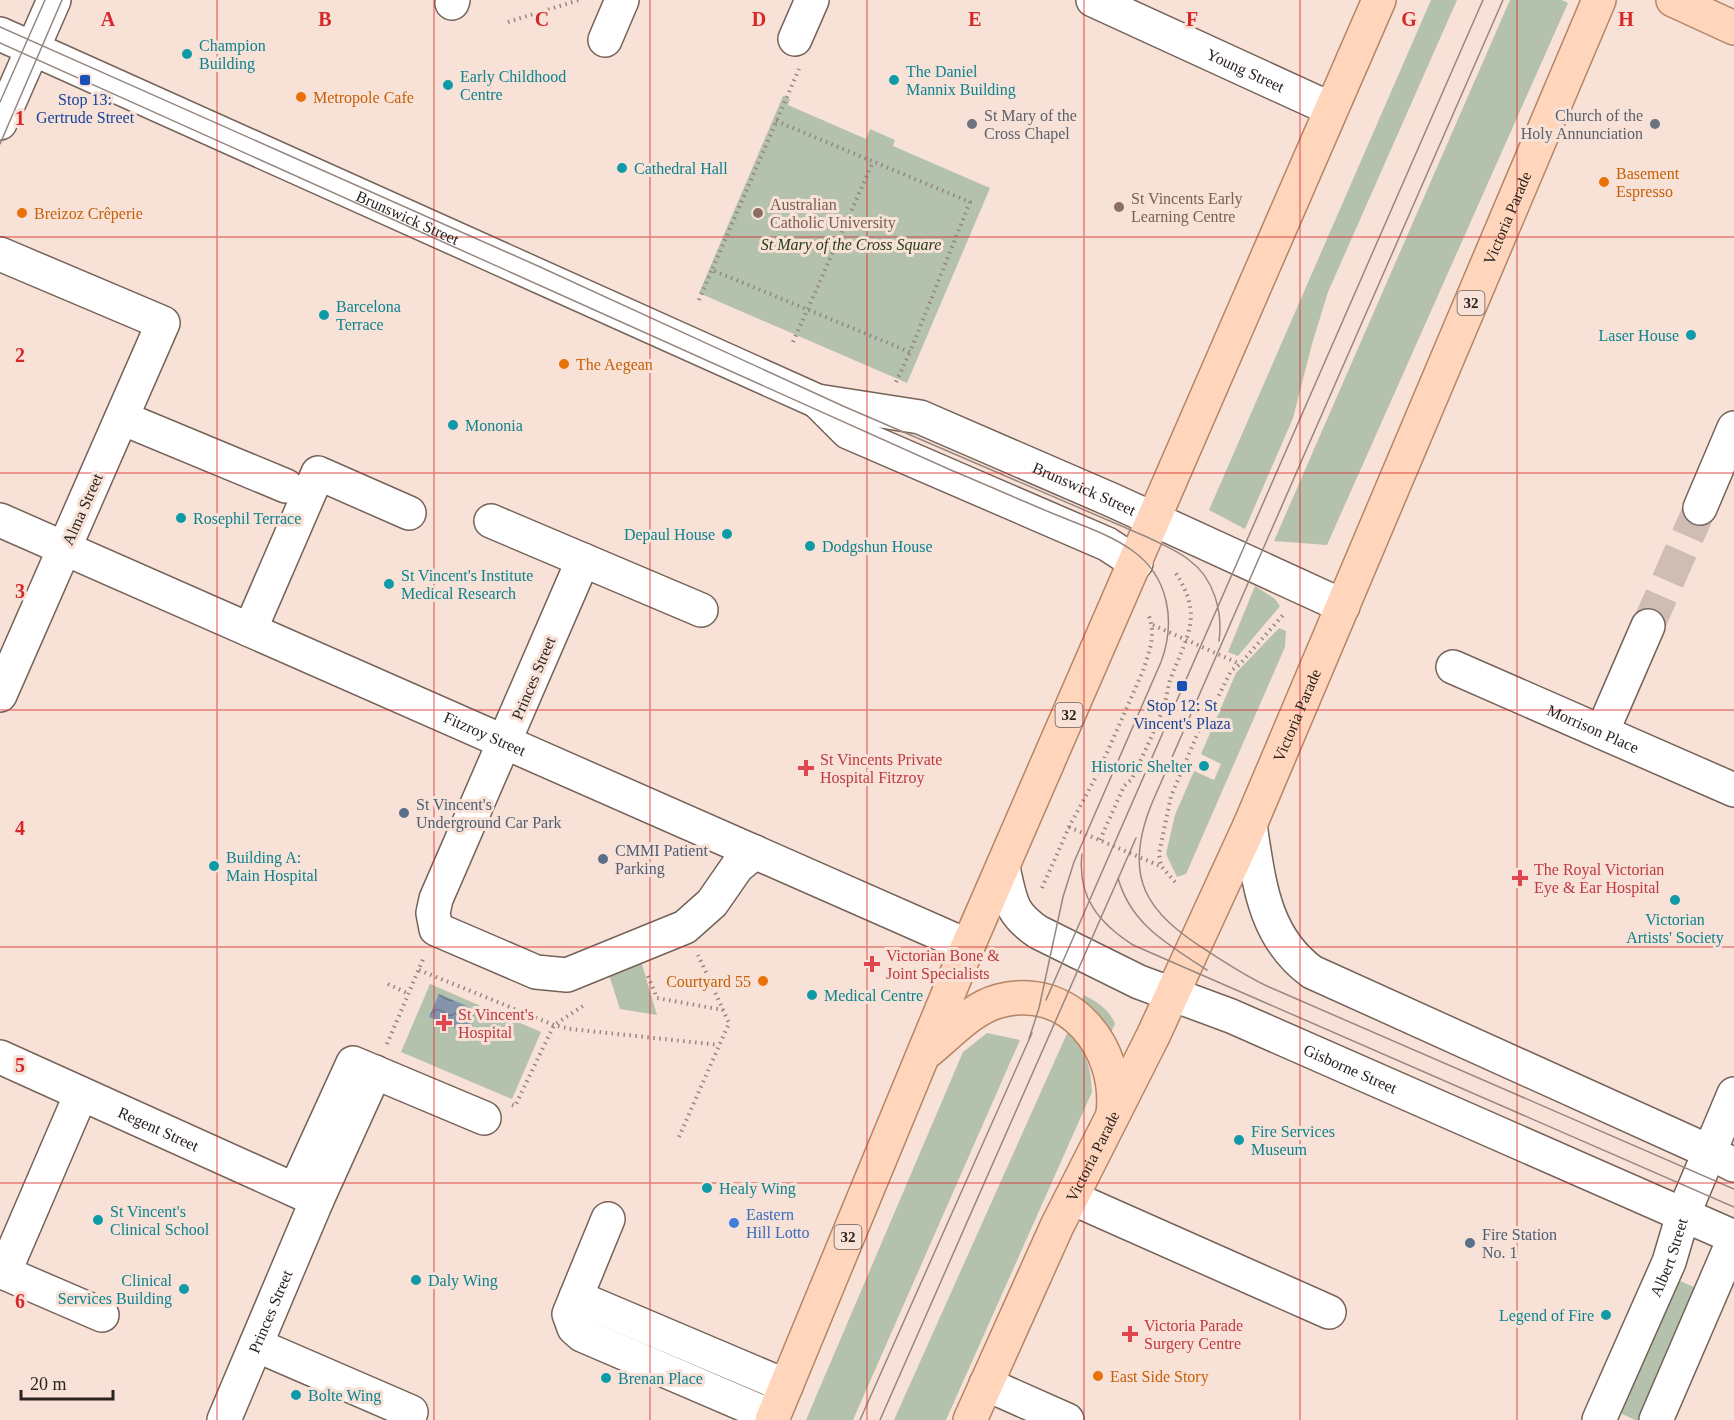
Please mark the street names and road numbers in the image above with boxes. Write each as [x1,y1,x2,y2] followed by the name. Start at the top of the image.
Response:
[1204,45,1287,96] street label: Young Street
[1480,169,1534,267] street label: Victoria Parade
[354,187,462,248] street label: Brunswick Street
[1458,291,1484,315] road number: 32
[1030,459,1139,519] street label: Brunswick Street
[59,470,106,548] street label: Alma Street
[508,634,559,722] street label: Princes Street
[1270,666,1324,764] street label: Victoria Parade
[1545,701,1641,756] street label: Morrison Place
[1056,703,1082,727] road number: 32
[441,709,529,760] street label: Fitzroy Street
[1301,1041,1400,1097] street label: Gisborne Street
[115,1103,202,1155] street label: Regent Street
[1063,1108,1123,1204] street label: Victoria Parade
[1647,1216,1691,1299] street label: Albert Street
[834,1225,862,1249] road number: 32
[245,1267,296,1356] street label: Princes Street

